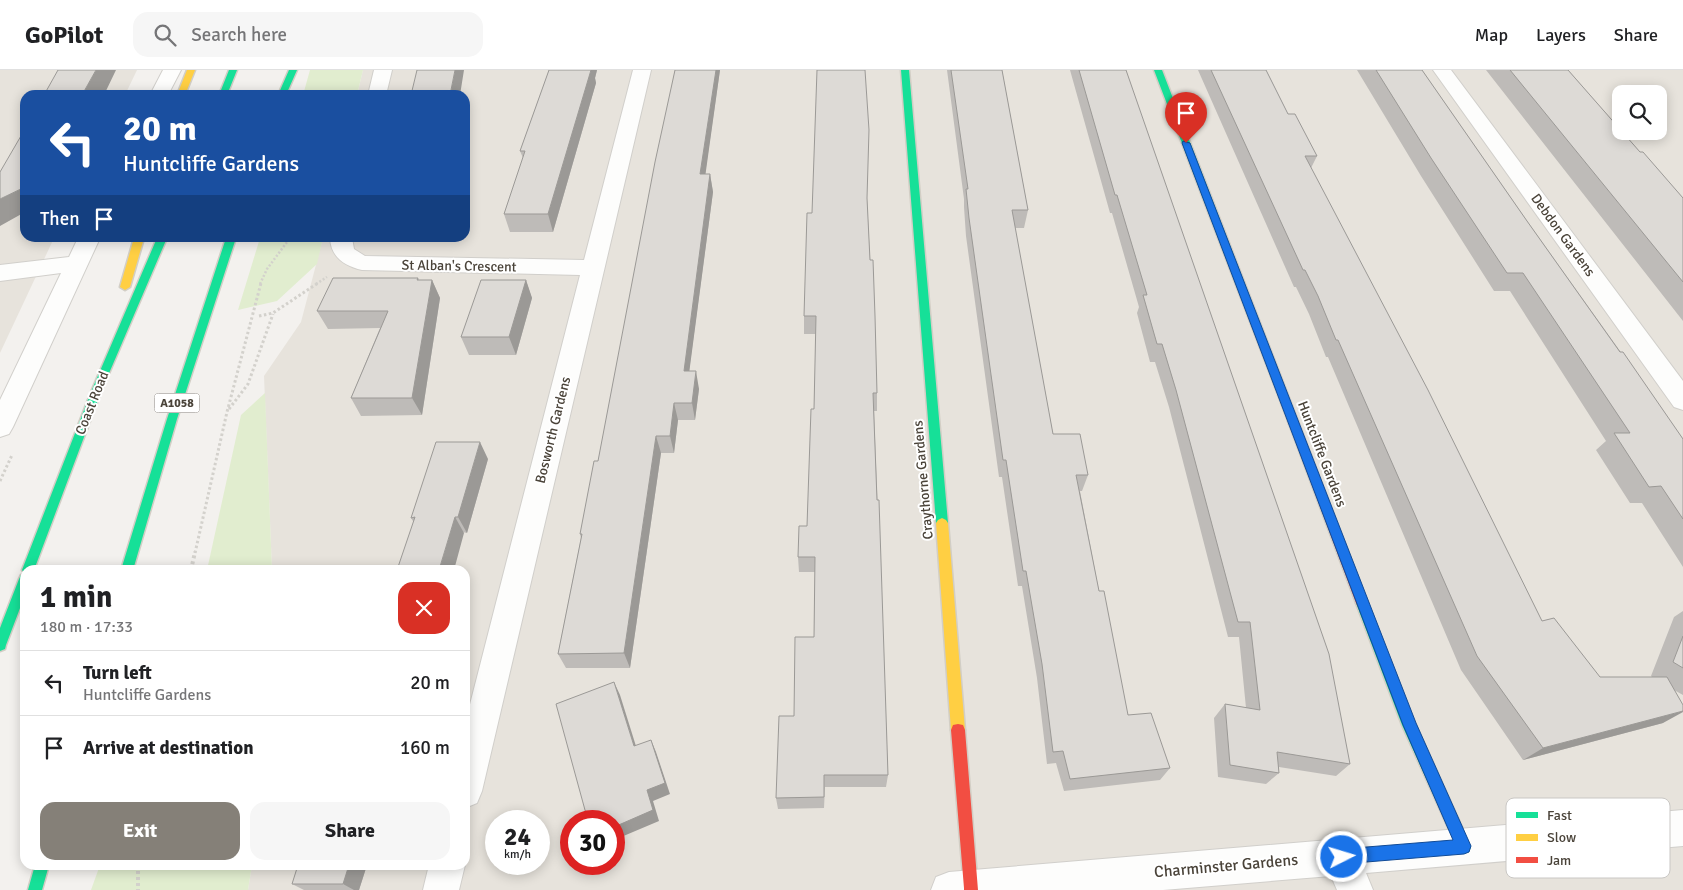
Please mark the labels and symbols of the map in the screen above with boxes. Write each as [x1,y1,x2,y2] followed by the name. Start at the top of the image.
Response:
[1165,92,1207,143] pin
[1527,190,1599,280] street label: Debdon Gardens
[401,256,517,276] street label: St Alban's Crescent
[72,369,112,437] street label: Coast Road
[532,375,574,485] street label: Bosworth Gardens
[154,393,200,412] road number: A1058
[1294,399,1350,509] street label: Huntcliffe Gardens
[909,420,937,540] street label: Craythorne Gardens
[1506,798,1670,878] legend
[1547,807,1572,824] text: Fast
[560,810,625,875] speed limit sign: 30
[1547,829,1576,846] text: Slow
[1315,830,1367,882] position arrow
[1153,850,1299,882] street label: Charminster Gardens
[1547,852,1571,869] text: Jam

